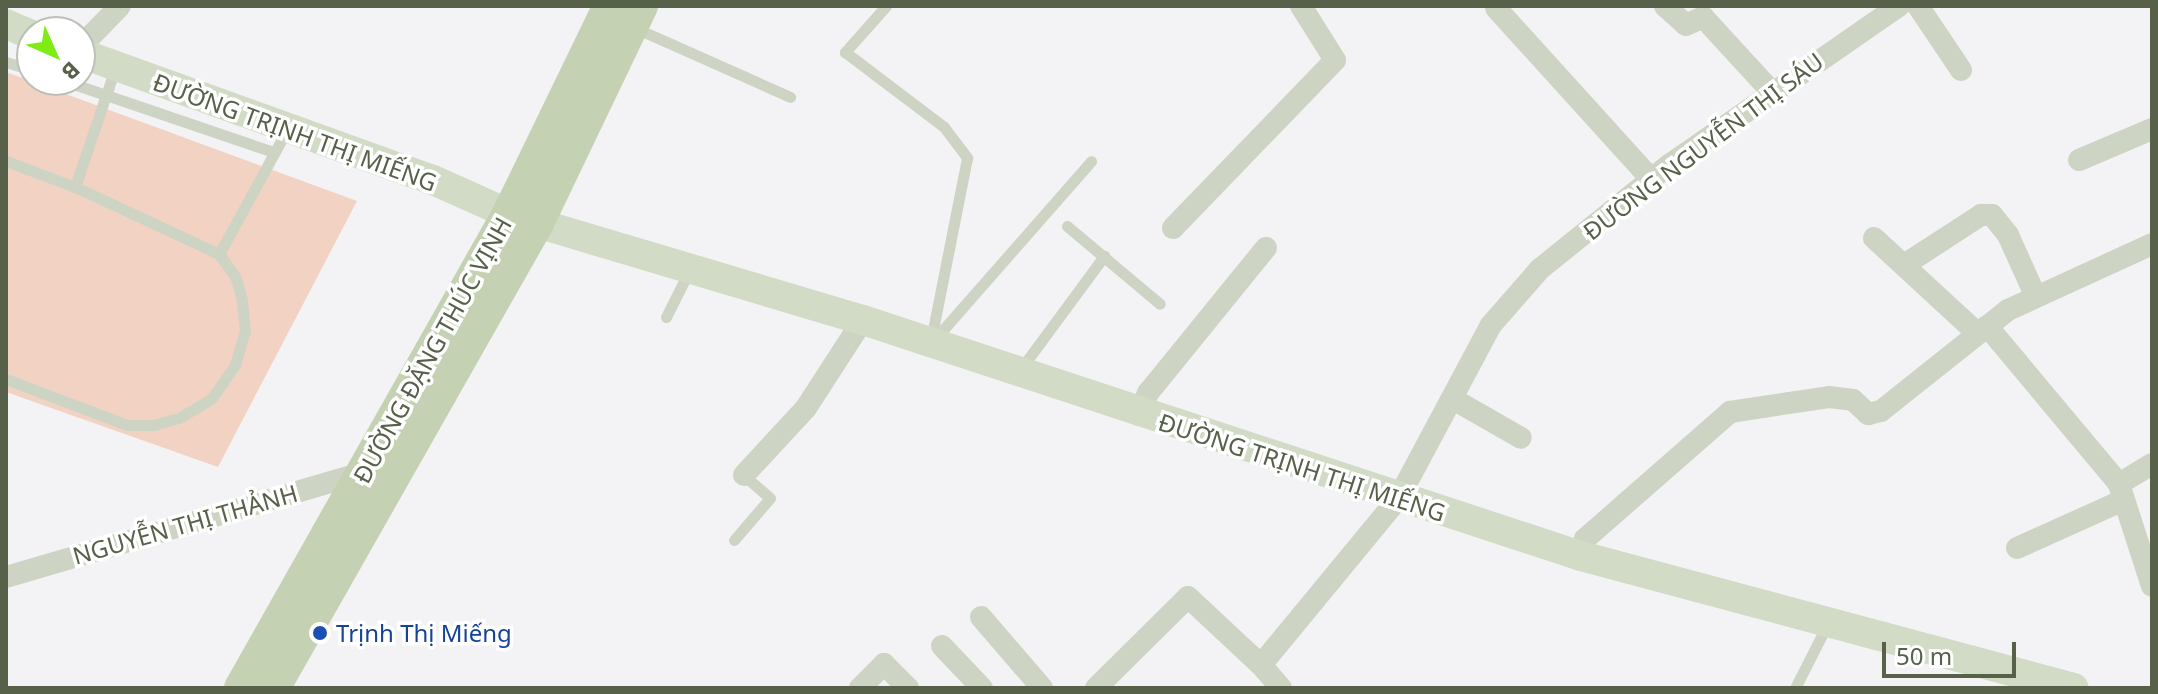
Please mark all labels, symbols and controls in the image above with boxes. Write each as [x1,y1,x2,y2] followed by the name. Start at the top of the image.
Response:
[16,16,96,96] north arrow
[1577,46,1829,246] street label: ĐƯỜNG NGUYỄN THỊ SÁU
[56,56,87,87] text: B
[149,67,441,197] street label: ĐƯỜNG TRỊNH THỊ MIẾNG
[347,212,517,488] street label: ĐƯỜNG ĐẶNG THÚC VỊNH
[1155,407,1449,527] street label: ĐƯỜNG TRỊNH THỊ MIẾNG
[69,478,301,570] street label: NGUYỄN THỊ THẢNH
[336,619,512,647] place label: Trịnh Thị Miếng
[311,624,329,642] marker: Trịnh Thị Miếng
[1886,626,2020,676] scale bar
[1896,639,1952,672] text: 50 m

